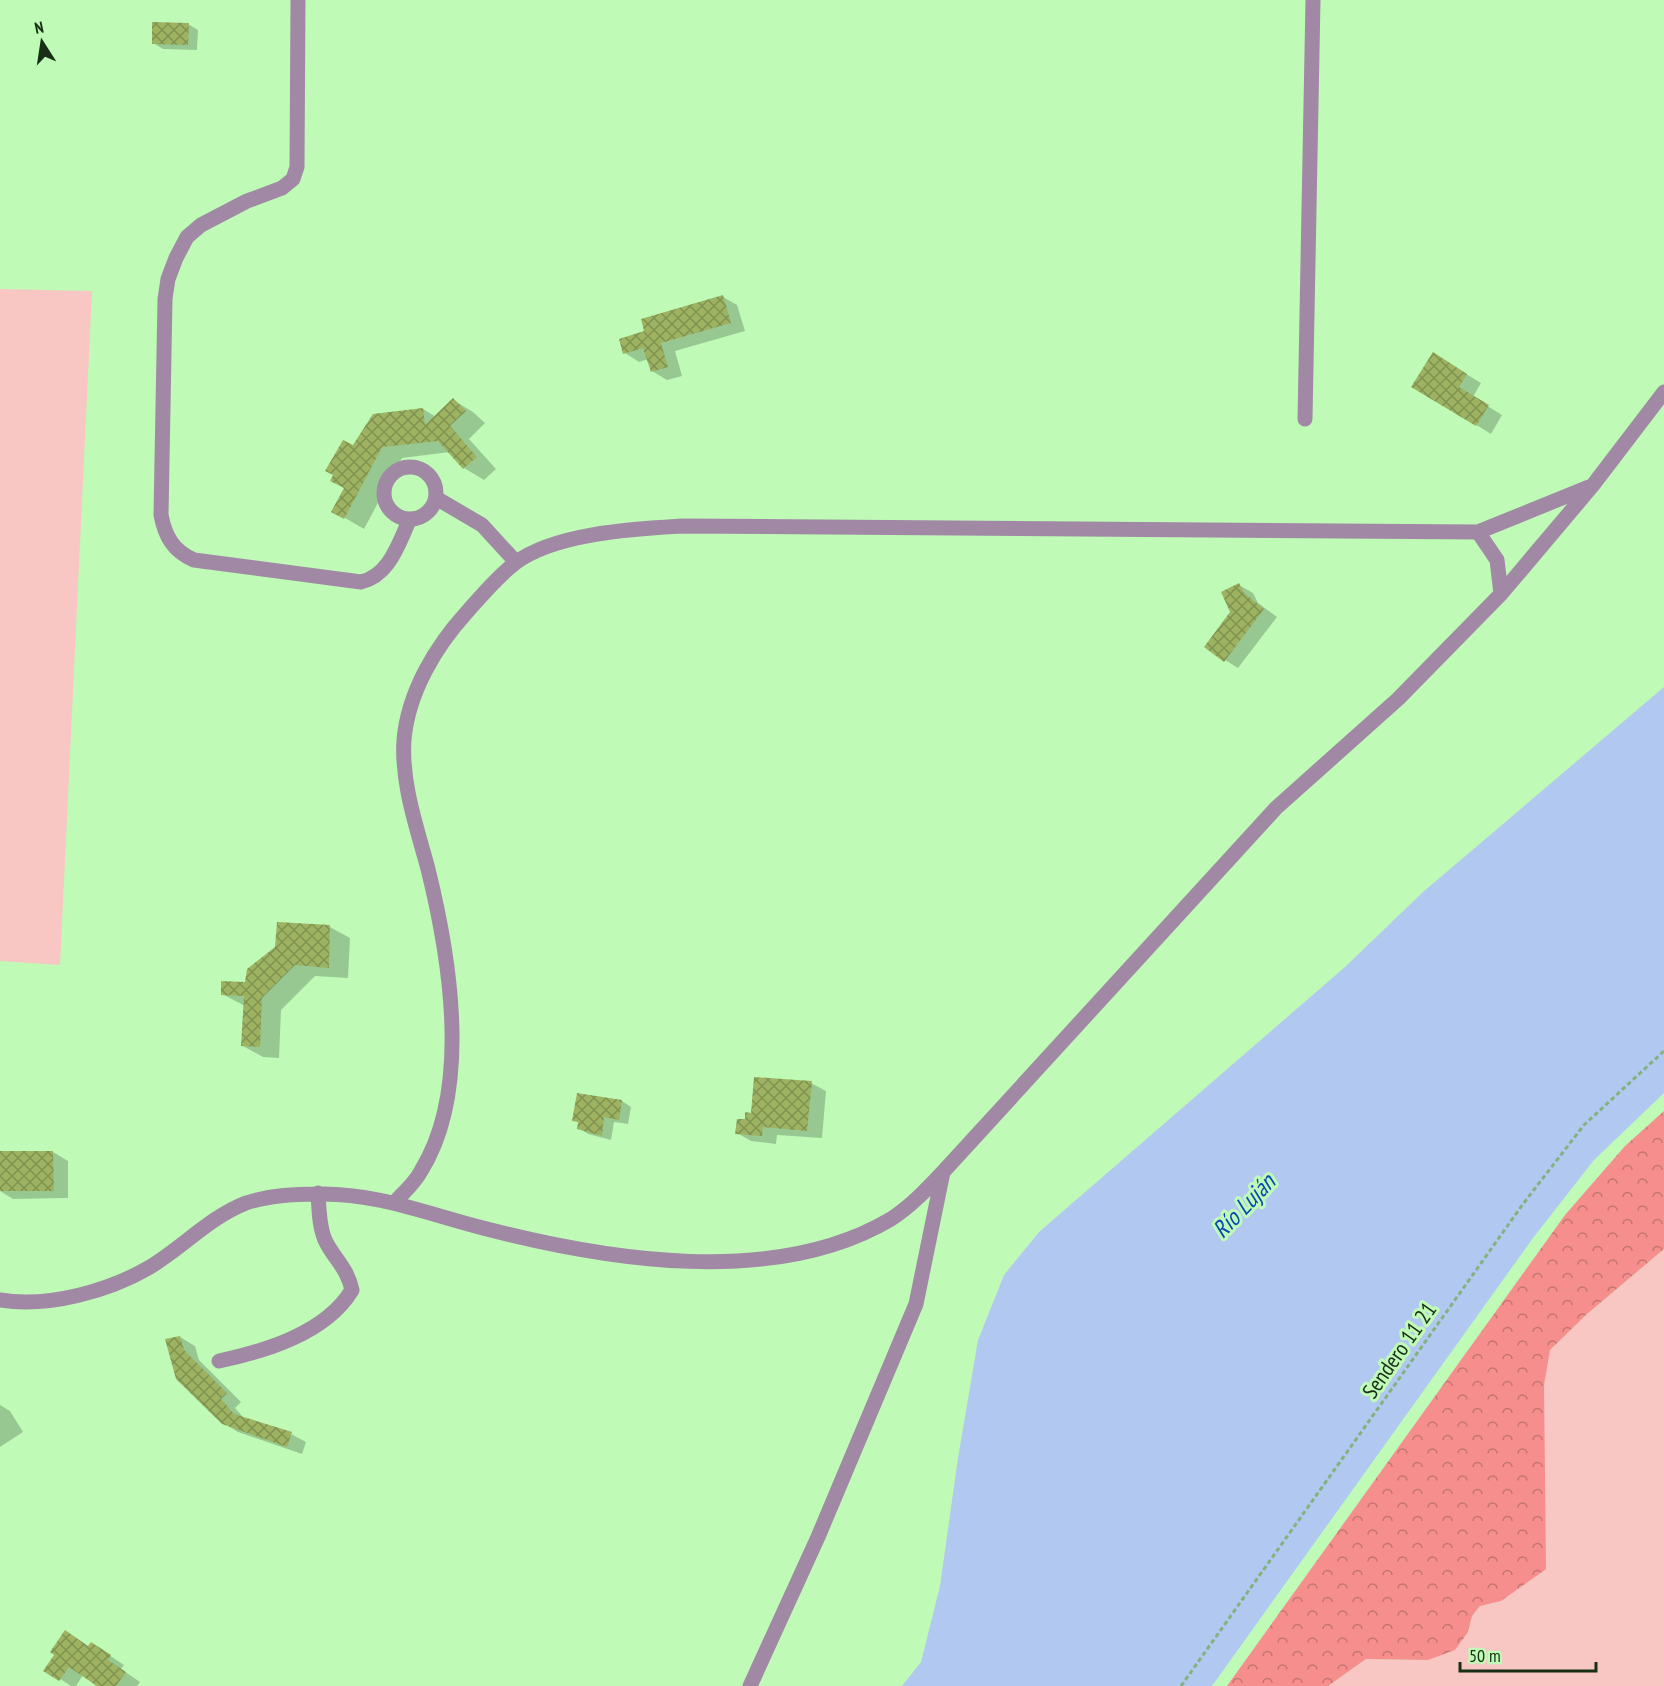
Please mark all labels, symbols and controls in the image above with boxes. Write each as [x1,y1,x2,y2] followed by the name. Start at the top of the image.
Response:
[12,12,72,72] north arrow
[33,17,45,38] text: N
[1206,1166,1283,1244] water label: Río Luján
[1356,1296,1442,1404] street label: Sendero 11 21
[1460,1635,1596,1673] scale bar
[1469,1644,1501,1667] text: 50 m

